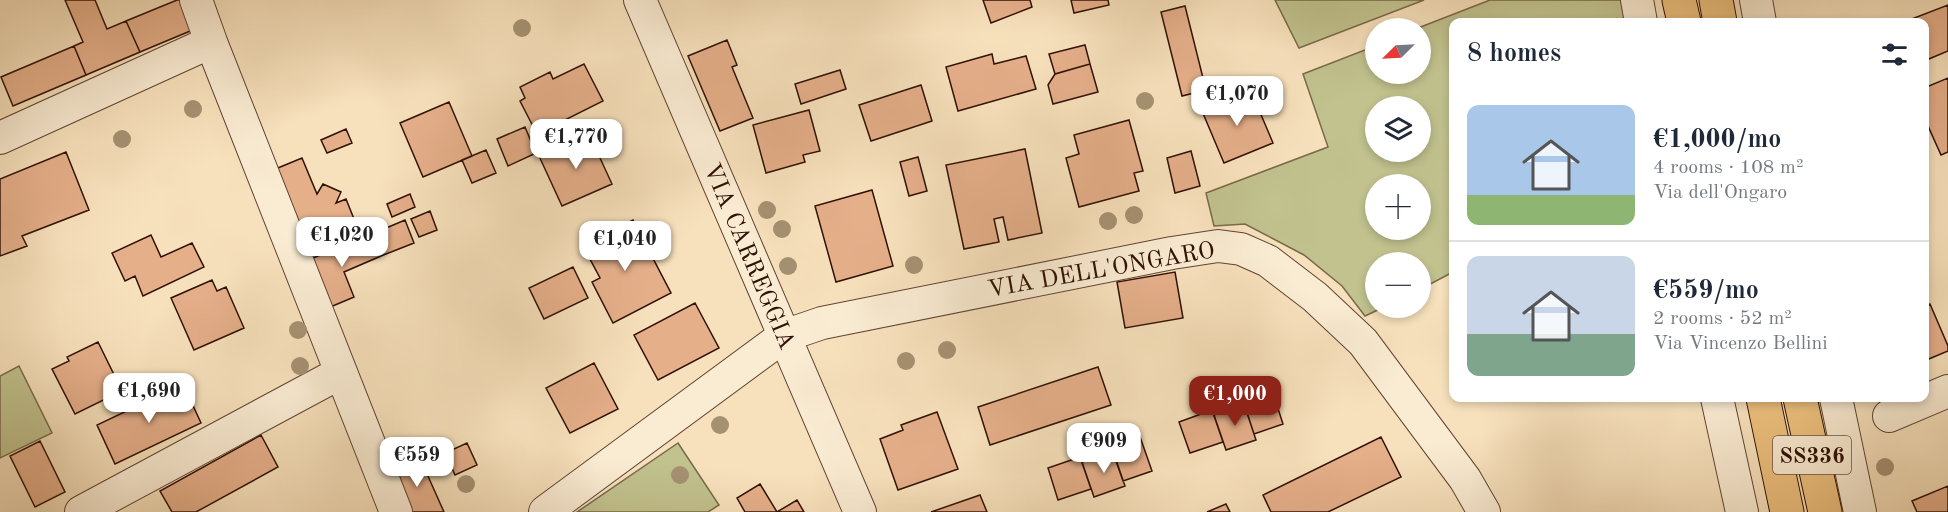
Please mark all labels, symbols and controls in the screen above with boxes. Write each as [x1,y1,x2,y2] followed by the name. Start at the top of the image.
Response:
[1365,18,1431,84] north arrow
[1365,18,1431,318] map controls
[1878,38,1911,71] icon: filters
[1467,41,1561,67] text: 8 homes
[1188,76,1286,127] pin: €1,070
[1205,85,1269,105] text: €1,070
[1365,96,1431,162] button: layers
[527,119,625,170] pin: €1,770
[1653,127,1781,153] text: €1,000/mo
[544,128,608,148] text: €1,770
[1515,129,1587,201] icon: home
[1653,158,1803,178] text: 4 rooms · 108 m²
[698,160,798,353] street label: VIA CARREGGIA
[1365,174,1431,240] button: +
[1653,183,1787,203] text: Via dell'Ongaro
[293,217,391,268] pin: €1,020
[576,221,674,272] pin: €1,040
[310,226,374,246] text: €1,020
[593,230,657,250] text: €1,040
[986,239,1217,303] street label: VIA DELL'ONGARO
[1365,252,1431,318] button: −
[1653,278,1759,304] text: €559/mo
[1515,280,1587,352] icon: home
[1653,309,1792,329] text: 2 rooms · 52 m²
[1653,334,1828,354] text: Via Vincenzo Bellini
[100,373,198,424] pin: €1,690
[1186,376,1284,427] pin: €1,000
[117,382,181,402] text: €1,690
[1203,385,1267,405] text: €1,000
[1068,423,1140,474] pin: €909
[1081,432,1127,452] text: €909
[1773,436,1851,474] road number: SS336
[381,437,453,488] pin: €559
[394,446,440,466] text: €559

